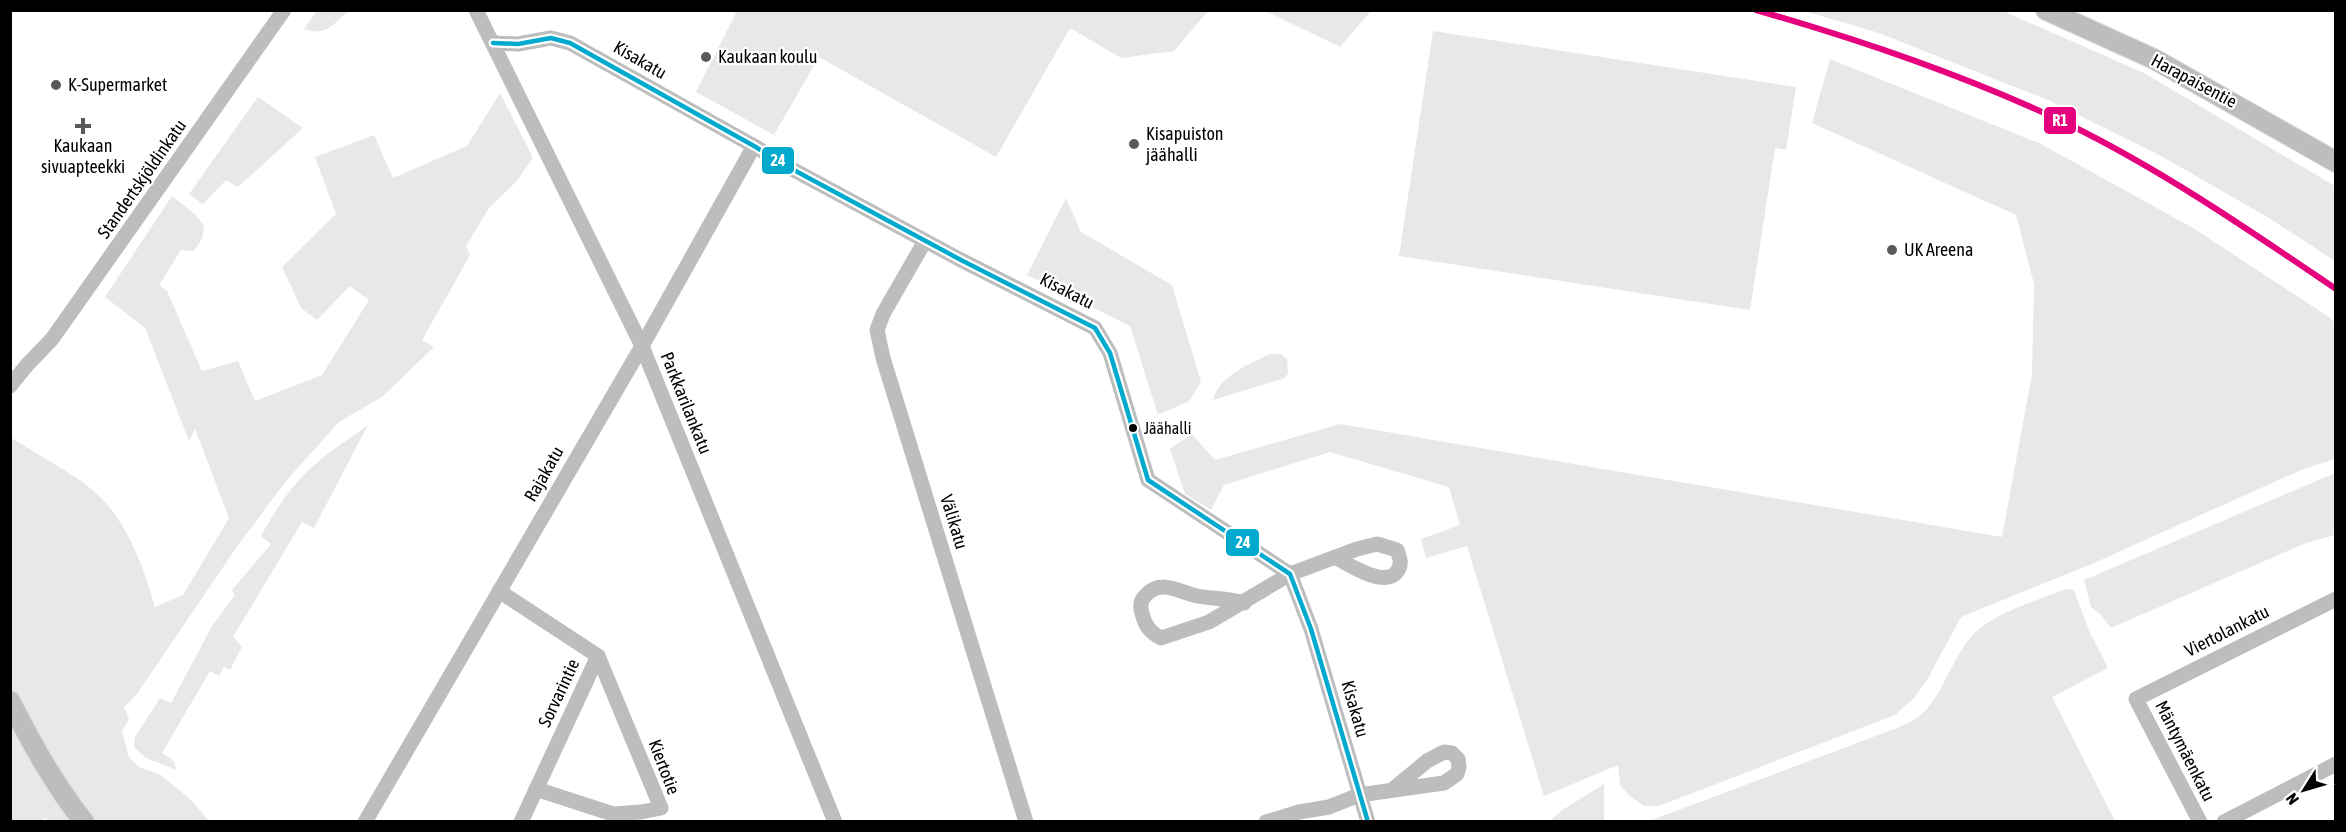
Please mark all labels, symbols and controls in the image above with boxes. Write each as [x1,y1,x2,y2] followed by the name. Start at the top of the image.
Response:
[610,36,671,83] street label: Kisakatu
[718,46,818,67] place label: Kaukaan koulu
[2148,49,2241,112] street label: Harapaisentie
[699,50,713,64] marker: Kaukaan koulu
[68,74,167,95] place label: K-Supermarket
[49,78,63,92] marker: K-Supermarket
[2043,106,2077,135] line badge: R1
[2052,111,2068,129] text: R1
[93,115,190,242] street label: Standertskjöldinkatu
[76,119,90,133] marker: Kaukaan sivuapteekki
[1145,123,1224,165] place label: Kisapuiston jäähalli
[41,135,125,177] place label: Kaukaan sivuapteekki
[1127,137,1141,151] marker: Kisapuiston jäähalli
[761,146,795,175] line badge: 24
[770,151,786,169] text: 24
[1904,239,1973,260] place label: UK Areena
[1885,243,1899,257] marker: UK Areena
[1037,268,1098,313] street label: Kisakatu
[657,349,716,457] street label: Parkkarilankatu
[1144,419,1191,437] place label: Jäähalli
[1127,422,1139,434] marker: Jäähalli
[519,442,568,505] street label: Rajakatu
[936,492,973,552] street label: Välikatu
[1225,528,1260,557] line badge: 24
[1235,533,1251,551] text: 24
[2181,600,2272,661] street label: Viertolankatu
[534,655,583,730] street label: Sorvarintie
[1337,678,1374,740] street label: Kisakatu
[2151,697,2220,805] street label: Mäntymäenkatu
[644,736,685,797] street label: Kiertotie
[2274,760,2334,820] north arrow
[2282,790,2302,808] text: N

